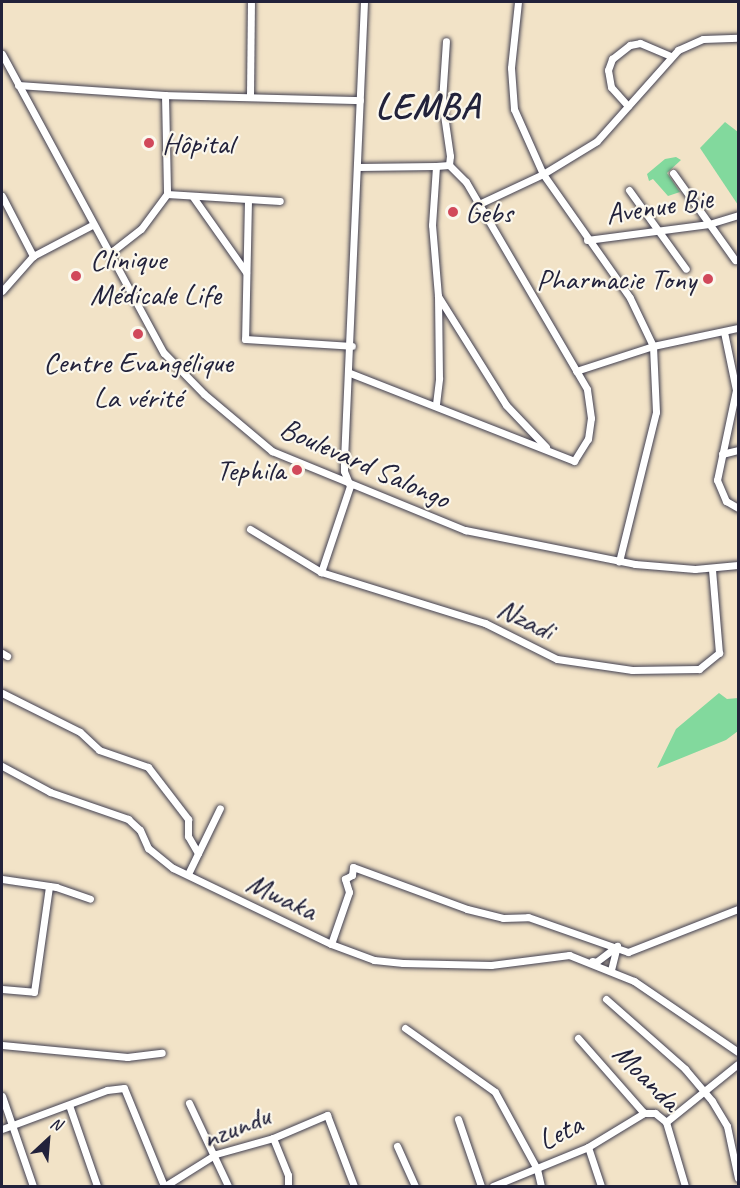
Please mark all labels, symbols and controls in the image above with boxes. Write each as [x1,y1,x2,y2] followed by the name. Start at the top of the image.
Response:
[376,85,480,129] district label: LEMBA
[162,125,233,161] place label: Hôpital
[140,134,158,152] marker: Hôpital
[603,180,715,232] street label: Avenue Bie
[465,194,513,230] place label: Gebs
[446,205,460,219] marker: Gebs
[90,241,221,312] place label: Clinique Médicale Life
[536,261,696,297] place label: Pharmacie Tony
[67,267,85,285] marker: Clinique Médicale Life
[701,272,715,286] marker: Pharmacie Tony
[131,327,145,341] marker: Centre Evangélique La vérité
[43,344,233,415] place label: Centre Evangélique La vérité
[274,409,456,517] street label: Boulevard Salongo
[216,452,285,488] place label: Tephila
[290,463,304,477] marker: Tephila
[492,590,560,648] street label: Nzadi
[241,864,323,928] street label: Mwaka
[605,1035,689,1119] street label: Moanda
[197,1098,275,1156] street label: nzundu
[532,1106,588,1158] street label: Leta
[18,1110,78,1170] north arrow
[47,1113,65,1135] text: N

